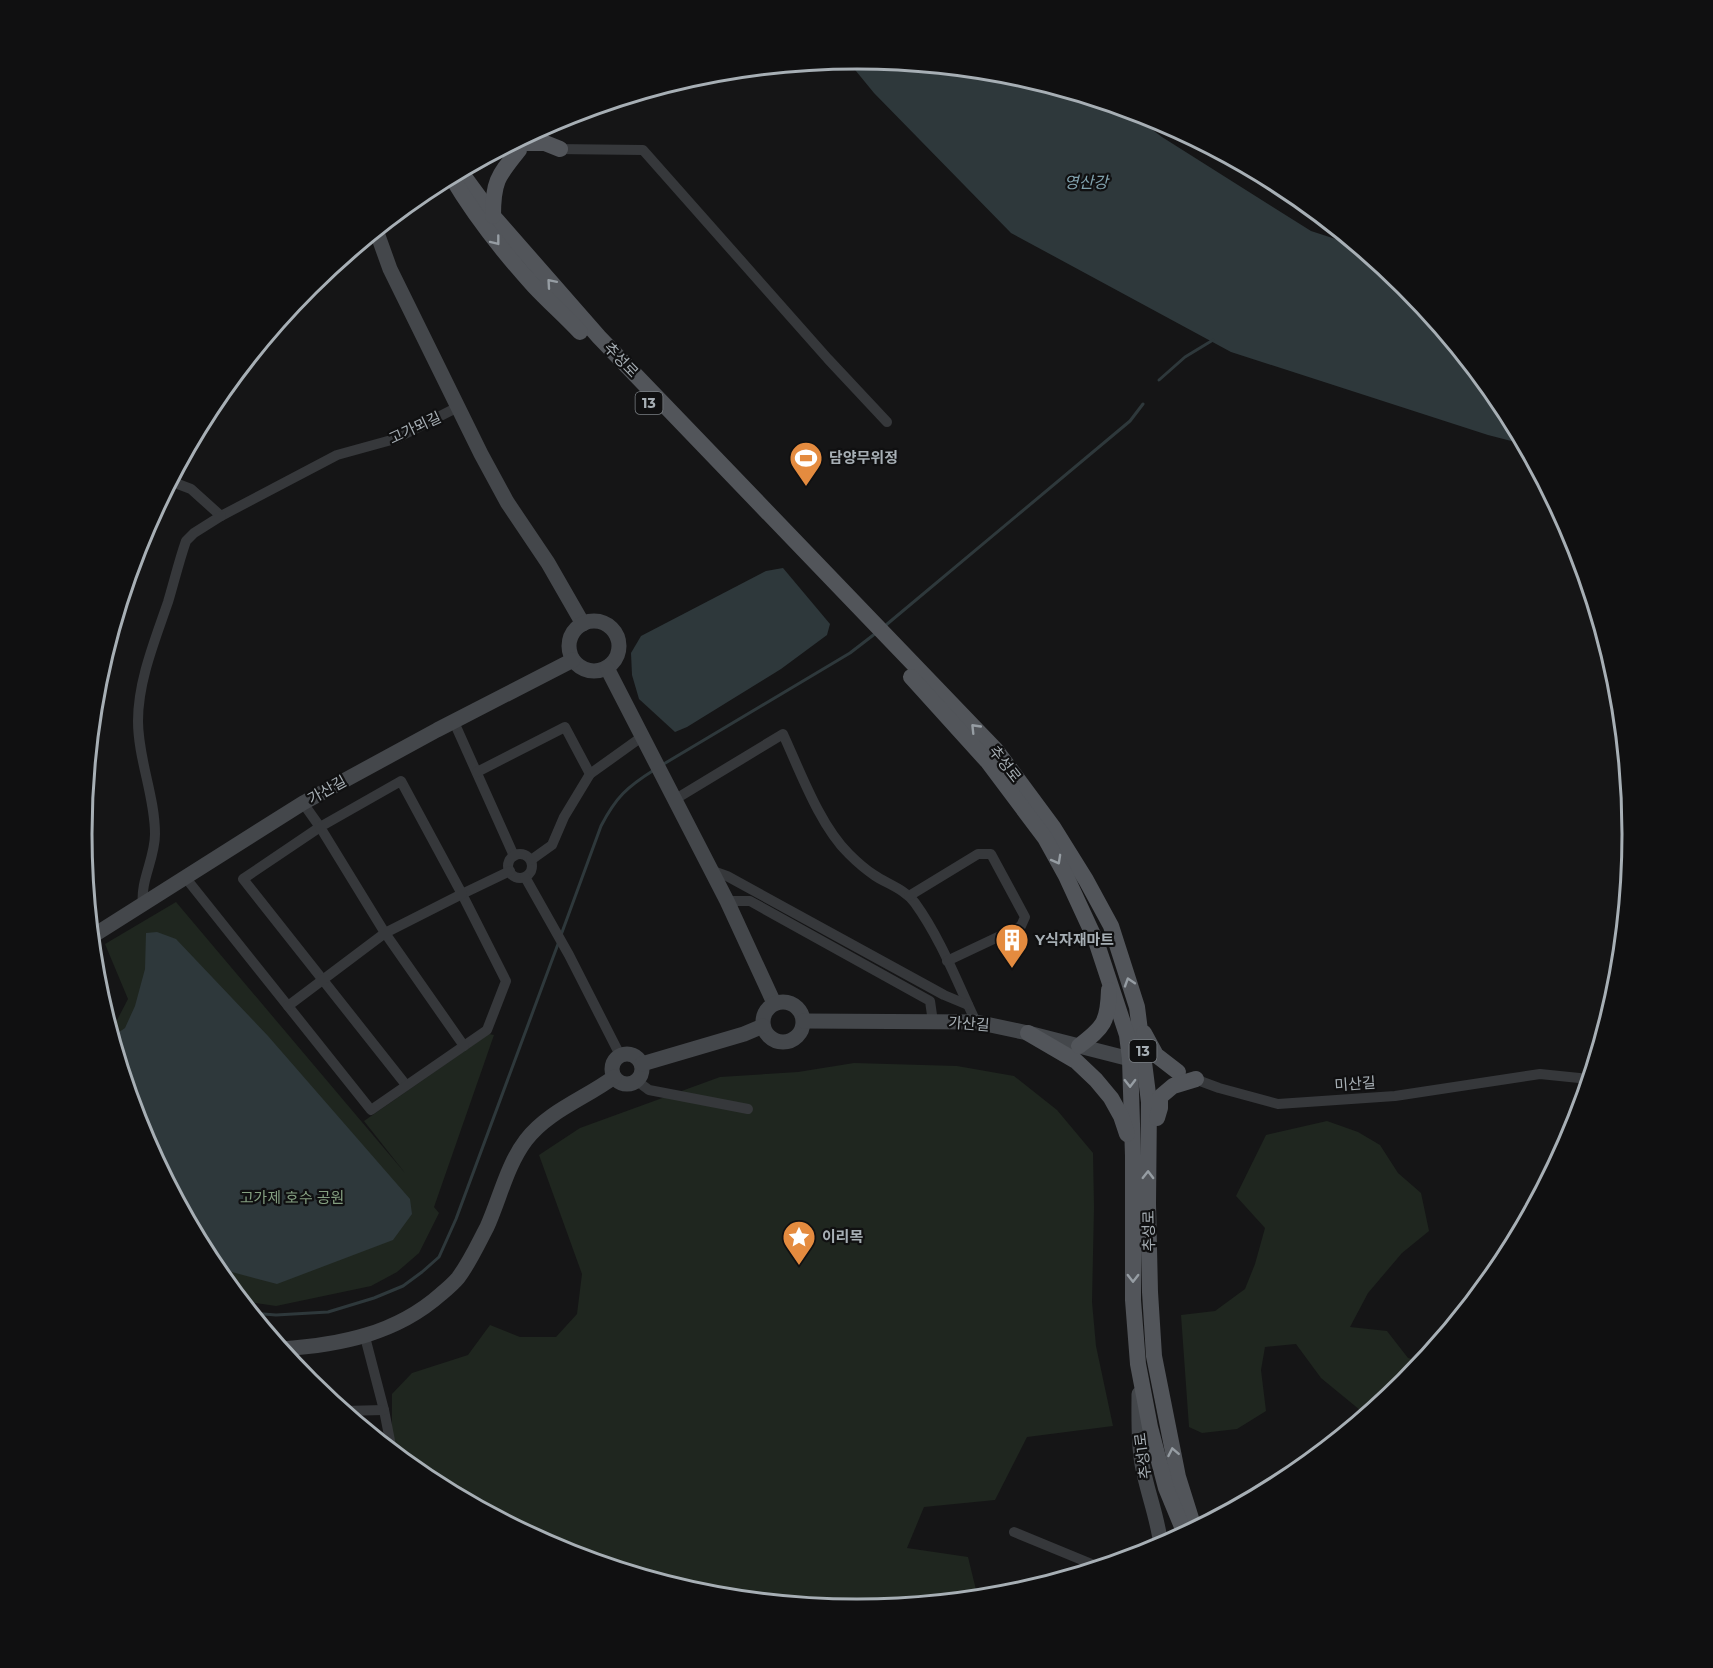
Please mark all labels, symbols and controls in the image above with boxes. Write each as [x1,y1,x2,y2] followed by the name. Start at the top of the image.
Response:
[1064,173,1110,192] water label: 영산강
[489,234,500,245] one-way arrow
[547,279,558,290] one-way arrow
[600,338,643,381] street label: 추성로
[636,392,662,414] road number: 13
[386,407,444,448] street label: 고가뫼길
[788,440,824,487] sports icon: 담양무위정
[829,448,898,467] place label: 담양무위정
[971,724,982,735] one-way arrow
[985,742,1026,786] street label: 추성로
[304,771,349,808] street label: 가산길
[1050,853,1061,864] one-way arrow
[994,922,1030,969] building icon: Y식자재마트
[1034,930,1114,949] place label: Y식자재마트
[1124,977,1136,988] one-way arrow
[948,1013,990,1034] street label: 가산길
[1130,1040,1156,1062] road number: 13
[1334,1073,1376,1094] street label: 미산길
[1124,1078,1137,1087] one-way arrow
[1142,1171,1155,1180] one-way arrow
[240,1188,344,1207] park label: 고가제 호수 공원
[1139,1210,1158,1252] street label: 추성로
[781,1219,817,1266] place icon: 이리목
[822,1227,864,1246] place label: 이리목
[1127,1273,1139,1282] one-way arrow
[1130,1432,1155,1480] street label: 추성1로
[1167,1447,1180,1457] one-way arrow

